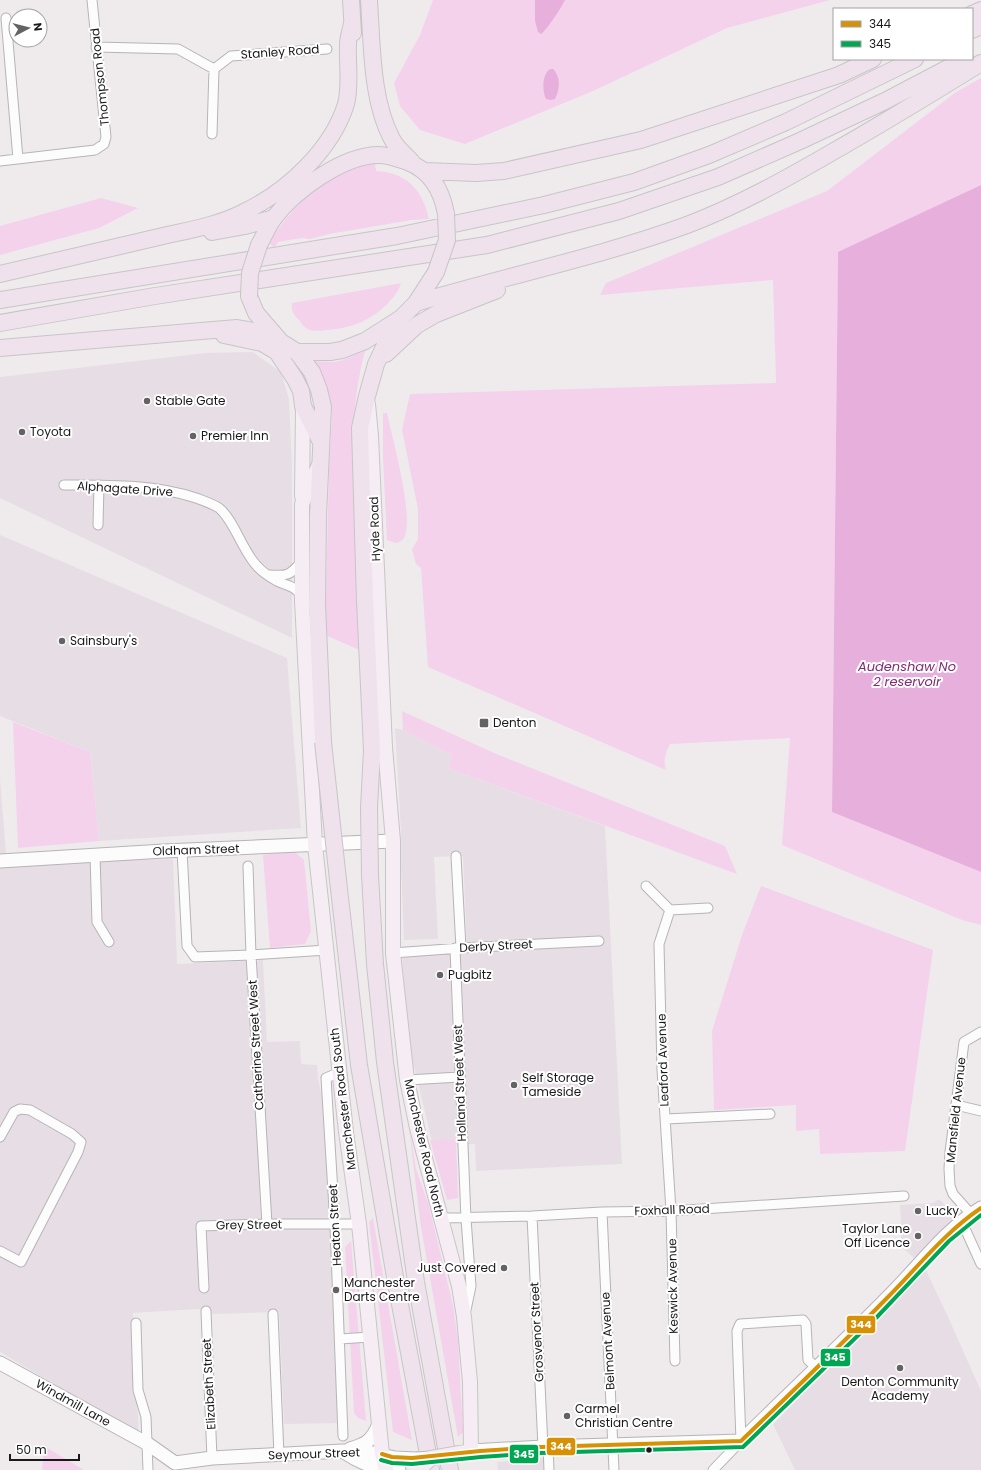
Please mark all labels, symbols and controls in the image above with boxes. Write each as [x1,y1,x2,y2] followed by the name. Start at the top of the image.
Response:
[8,8,48,48] north arrow
[833,8,973,60] legend
[869,15,892,32] text: 344
[29,22,46,32] text: N
[86,27,113,127] street label: Thompson Road
[869,35,891,52] text: 345
[240,40,320,63] street label: Stanley Road
[155,392,226,409] place label: Stable Gate
[142,396,152,406] marker: Stable Gate
[30,423,71,440] place label: Toyota
[17,427,27,437] marker: Toyota
[201,427,269,444] place label: Premier Inn
[188,431,198,441] marker: Premier Inn
[76,477,174,500] street label: Alphagate Drive
[365,496,384,562] street label: Hyde Road
[70,632,137,649] place label: Sainsbury's
[57,636,67,646] marker: Sainsbury's
[857,657,956,691] water label: Audenshaw No 2 reservoir
[493,714,536,731] place label: Denton
[478,717,490,729] marker: Denton
[152,839,240,860] street label: Oldham Street
[459,935,533,956] street label: Derby Street
[448,966,492,983] place label: Pugbitz
[435,970,445,980] marker: Pugbitz
[244,979,267,1111] street label: Catherine Street West
[652,1013,673,1107] street label: Leaford Avenue
[449,1024,470,1142] street label: Holland Street West
[325,1027,360,1171] street label: Manchester Road South
[942,1056,969,1164] street label: Mansfield Avenue
[522,1069,594,1100] place label: Self Storage Tameside
[400,1077,449,1219] street label: Manchester Road North
[509,1080,519,1090] marker: Self Storage Tameside
[324,1184,345,1266] street label: Heaton Street
[634,1200,710,1219] street label: Foxhall Road
[926,1202,959,1219] place label: Lucky
[913,1206,923,1216] marker: Lucky
[216,1215,282,1234] street label: Grey Street
[842,1220,910,1251] place label: Taylor Lane Off Licence
[913,1231,923,1241] marker: Taylor Lane Off Licence
[663,1238,682,1334] street label: Keswick Avenue
[417,1259,496,1276] place label: Just Covered
[499,1263,509,1273] marker: Just Covered
[344,1274,420,1305] place label: Manchester Darts Centre
[525,1282,548,1382] street label: Grosvenor Street
[331,1285,341,1295] marker: Manchester Darts Centre
[596,1292,619,1390] street label: Belmont Avenue
[846,1315,876,1334] line badge: 344
[850,1316,872,1332] text: 344
[198,1338,219,1430] street label: Elizabeth Street
[820,1348,851,1367] line badge: 345
[824,1349,846,1365] text: 345
[895,1363,905,1373] marker: Denton Community Academy
[841,1373,959,1404] place label: Denton Community Academy
[33,1375,114,1430] street label: Windmill Lane
[575,1400,673,1431] place label: Carmel Christian Centre
[562,1411,572,1421] marker: Carmel Christian Centre
[10,1436,79,1462] scale bar
[546,1437,576,1456] line badge: 344
[550,1438,572,1454] text: 344
[16,1441,47,1458] text: 50 m
[268,1443,360,1464] street label: Seymour Street
[509,1444,539,1464] line badge: 345
[644,1445,654,1455] unlabelled marker
[513,1446,535,1462] text: 345

